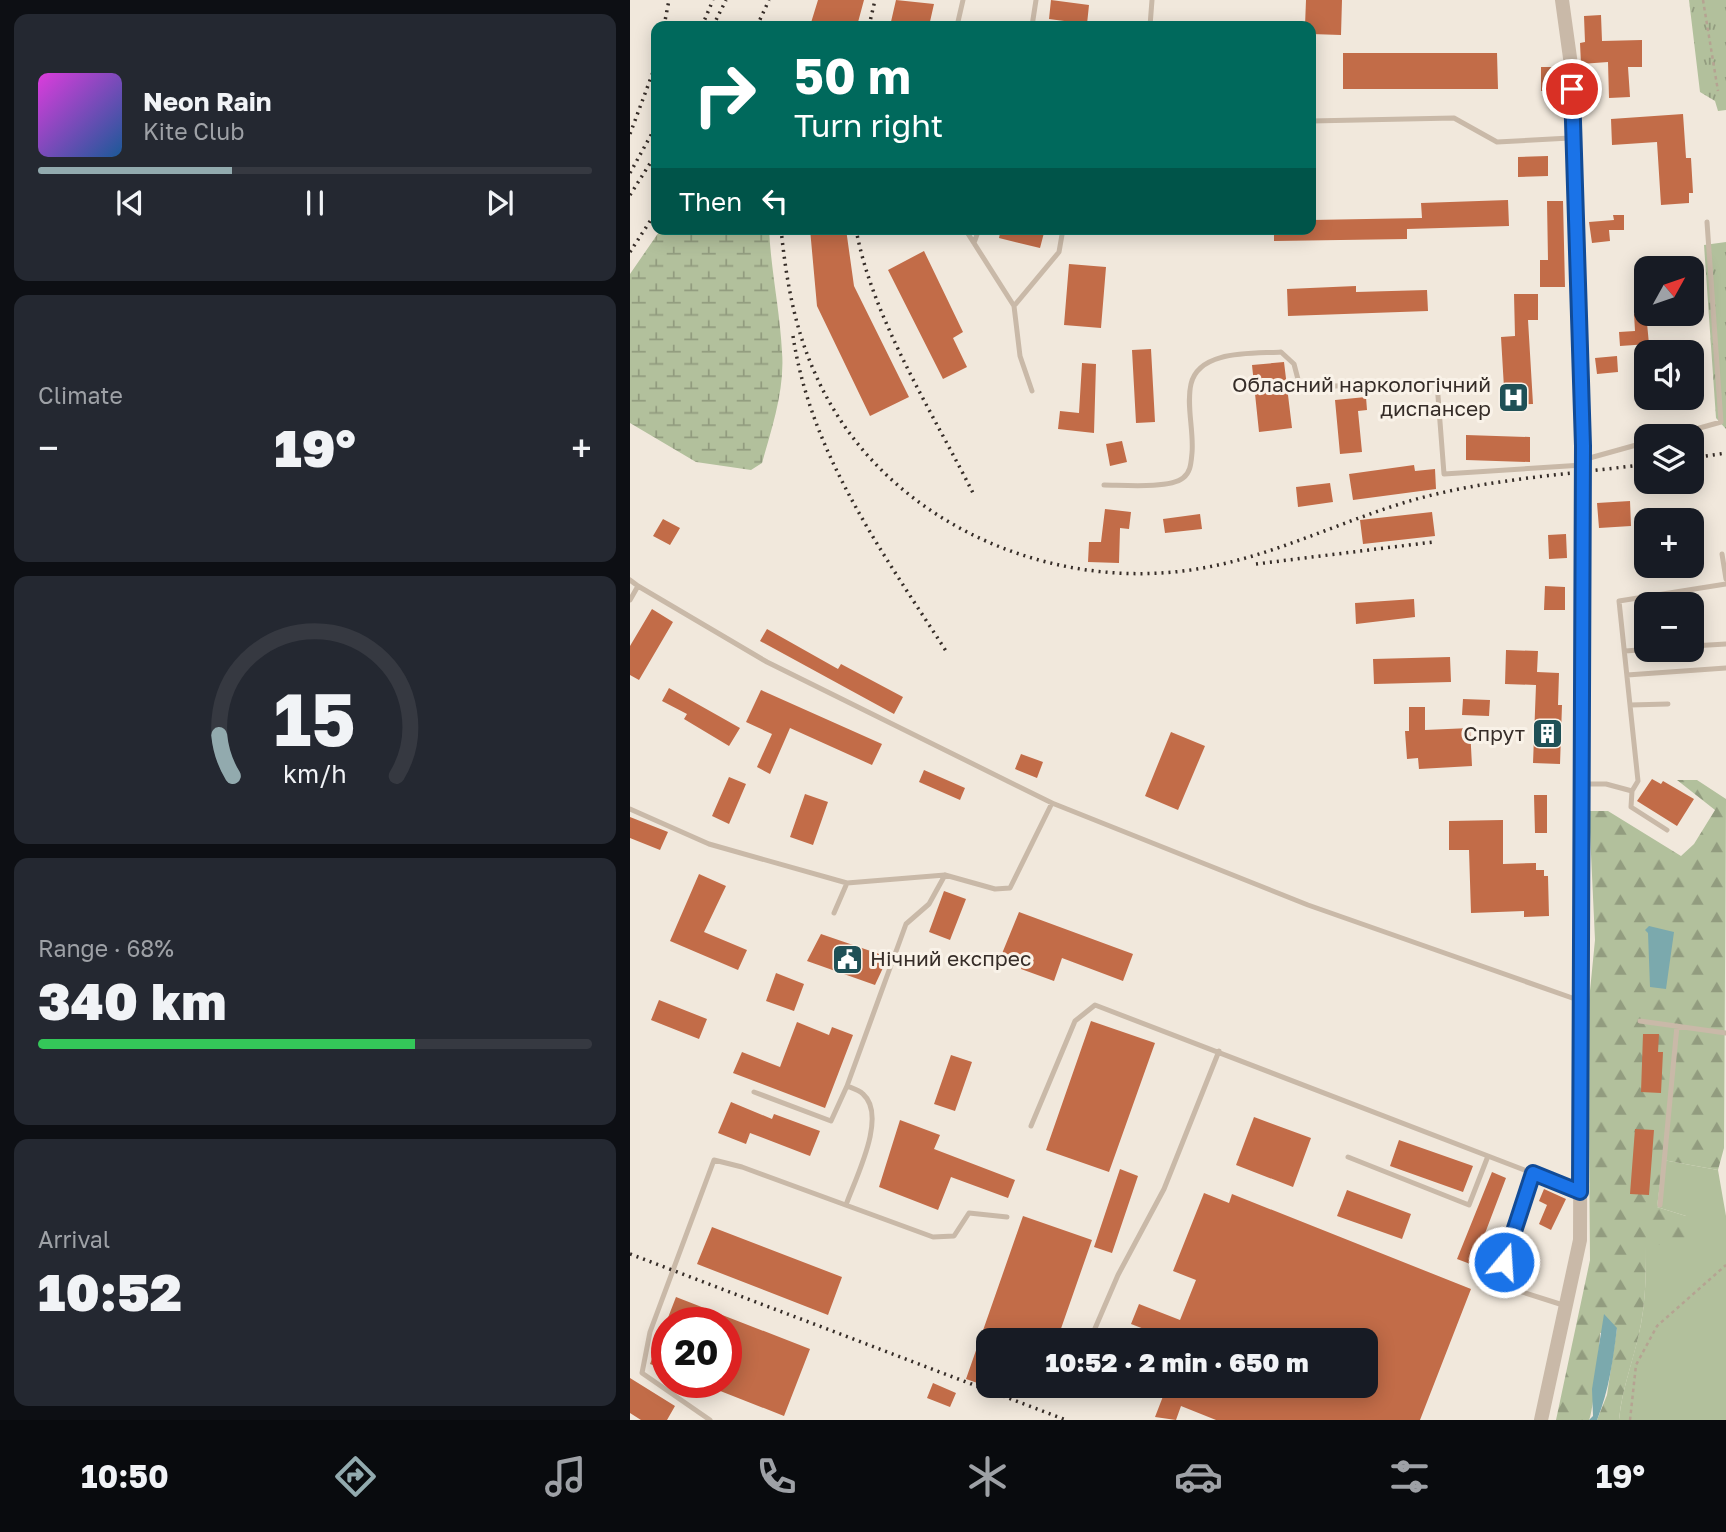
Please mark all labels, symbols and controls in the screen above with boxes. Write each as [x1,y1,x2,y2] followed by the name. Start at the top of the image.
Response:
[794,46,911,105] text: 50 m
[679,49,770,140] icon: right
[1542,59,1602,119] pin
[1553,70,1591,108] icon: arrive
[143,86,272,117] text: Neon Rain
[794,106,943,144] text: Turn right
[143,117,244,145] text: Kite Club
[756,182,794,220] icon: left
[111,184,149,222] icon: previous
[296,184,334,222] icon: pause
[481,184,519,222] icon: next
[679,186,742,217] text: Then
[1634,256,1704,326] north arrow
[1634,256,1704,662] map controls
[1634,340,1704,410] button: sound
[1232,371,1491,421] place label: Обласний наркологічний диспансер
[1497,380,1531,414] hospital icon: Обласний наркологічний диспансер
[38,381,123,409] text: Climate
[274,416,356,478] text: 19°
[1634,424,1704,494] button: layers
[38,425,59,470] text: −
[571,425,592,470] text: +
[1634,508,1704,578] button: +
[1634,592,1704,662] button: −
[274,675,356,762] text: 15
[1531,717,1565,751] building icon: Спрут
[1463,720,1525,746] place label: Спрут
[283,758,347,789] text: km/h
[38,934,174,962] text: Range · 68%
[830,942,864,976] public building icon: Нічний експрес
[870,945,1031,971] place label: Нічний експрес
[38,969,226,1031] text: 340 km
[38,1225,110,1253] text: Arrival
[1467,1225,1541,1299] position arrow
[38,1260,182,1322] text: 10:52
[651,1307,742,1398] speed limit sign: 20
[1045,1347,1309,1378] text: 10:52 · 2 min · 650 m
[331,1452,380,1501] icon: directions
[541,1452,590,1501] icon: music
[752,1452,801,1501] icon: phone
[963,1452,1012,1501] icon: climate
[1174,1452,1223,1501] icon: car
[1385,1452,1434,1501] icon: filters
[81,1457,169,1495] text: 10:50
[1596,1457,1645,1495] text: 19°

